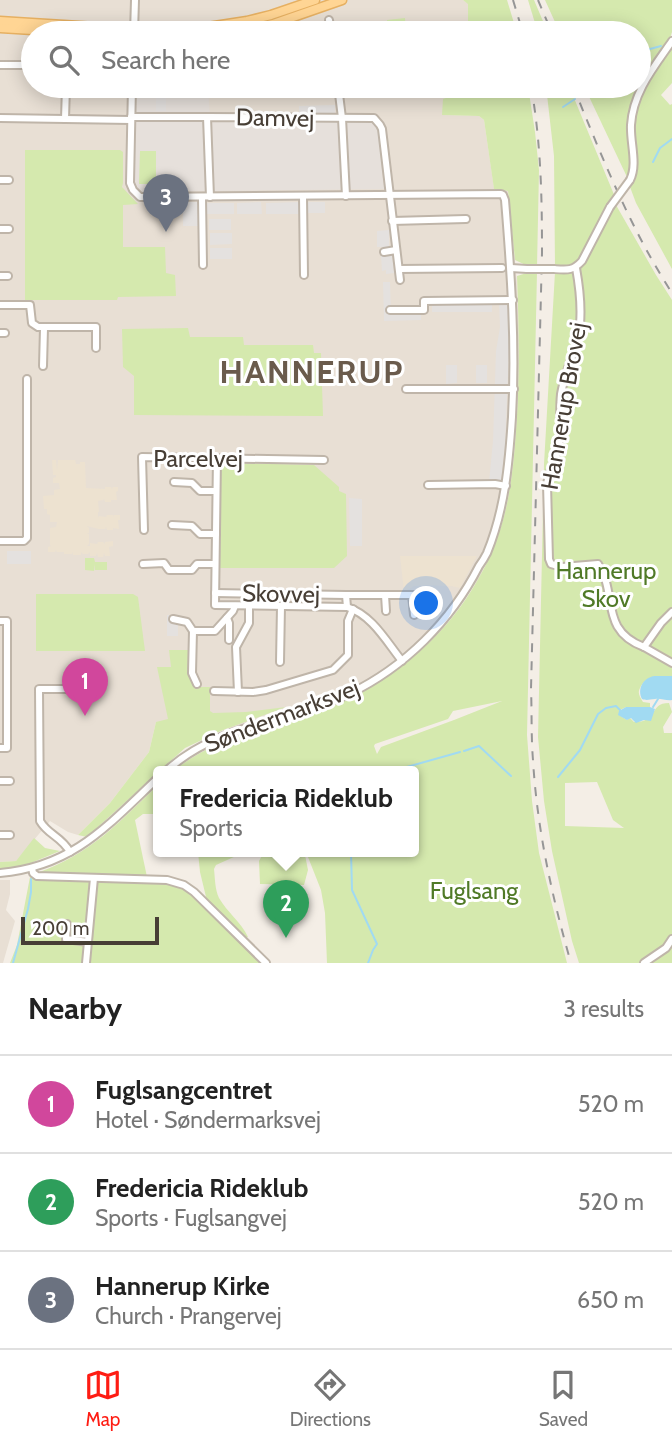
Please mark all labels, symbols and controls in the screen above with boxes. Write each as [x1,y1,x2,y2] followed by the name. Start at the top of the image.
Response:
[21,21,651,98] search box
[45,41,83,79] icon: search
[101,44,230,76] text: Search here
[236,102,314,133] street label: Damvej
[143,174,189,232] pin: 3
[534,320,593,492] street label: Hannerup Brovej
[220,352,404,391] district label: HANNERUP
[153,444,243,473] street label: Parcelvej
[556,556,656,613] park label: Hannerup Skov
[242,578,320,609] street label: Skovvej
[409,586,443,620] your location
[62,658,108,716] pin: 1
[200,673,363,758] street label: Søndermarksvej
[153,766,419,857] popup
[179,782,393,814] text: Fredericia Rideklub
[179,814,243,842] text: Sports
[430,876,519,905] park label: Fuglsang
[263,880,309,938] pin: 2
[21,914,159,946] scale bar
[32,917,89,940] text: 200 m
[28,990,122,1027] text: Nearby
[563,995,644,1023] text: 3 results
[95,1074,272,1106] text: Fuglsangcentret
[47,1090,55,1118] text: 1
[578,1090,644,1118] text: 520 m
[95,1106,321,1134] text: Hotel · Søndermarksvej
[95,1172,308,1204] text: Fredericia Rideklub
[45,1188,57,1216] text: 2
[578,1188,644,1216] text: 520 m
[95,1204,287,1232] text: Sports · Fuglsangvej
[95,1270,270,1302] text: Hannerup Kirke
[45,1286,57,1314] text: 3
[577,1286,644,1314] text: 650 m
[95,1302,282,1330] text: Church · Prangervej
[84,1366,122,1431] tab: Map
[290,1366,371,1431] tab: Directions
[539,1366,588,1431] tab: Saved

